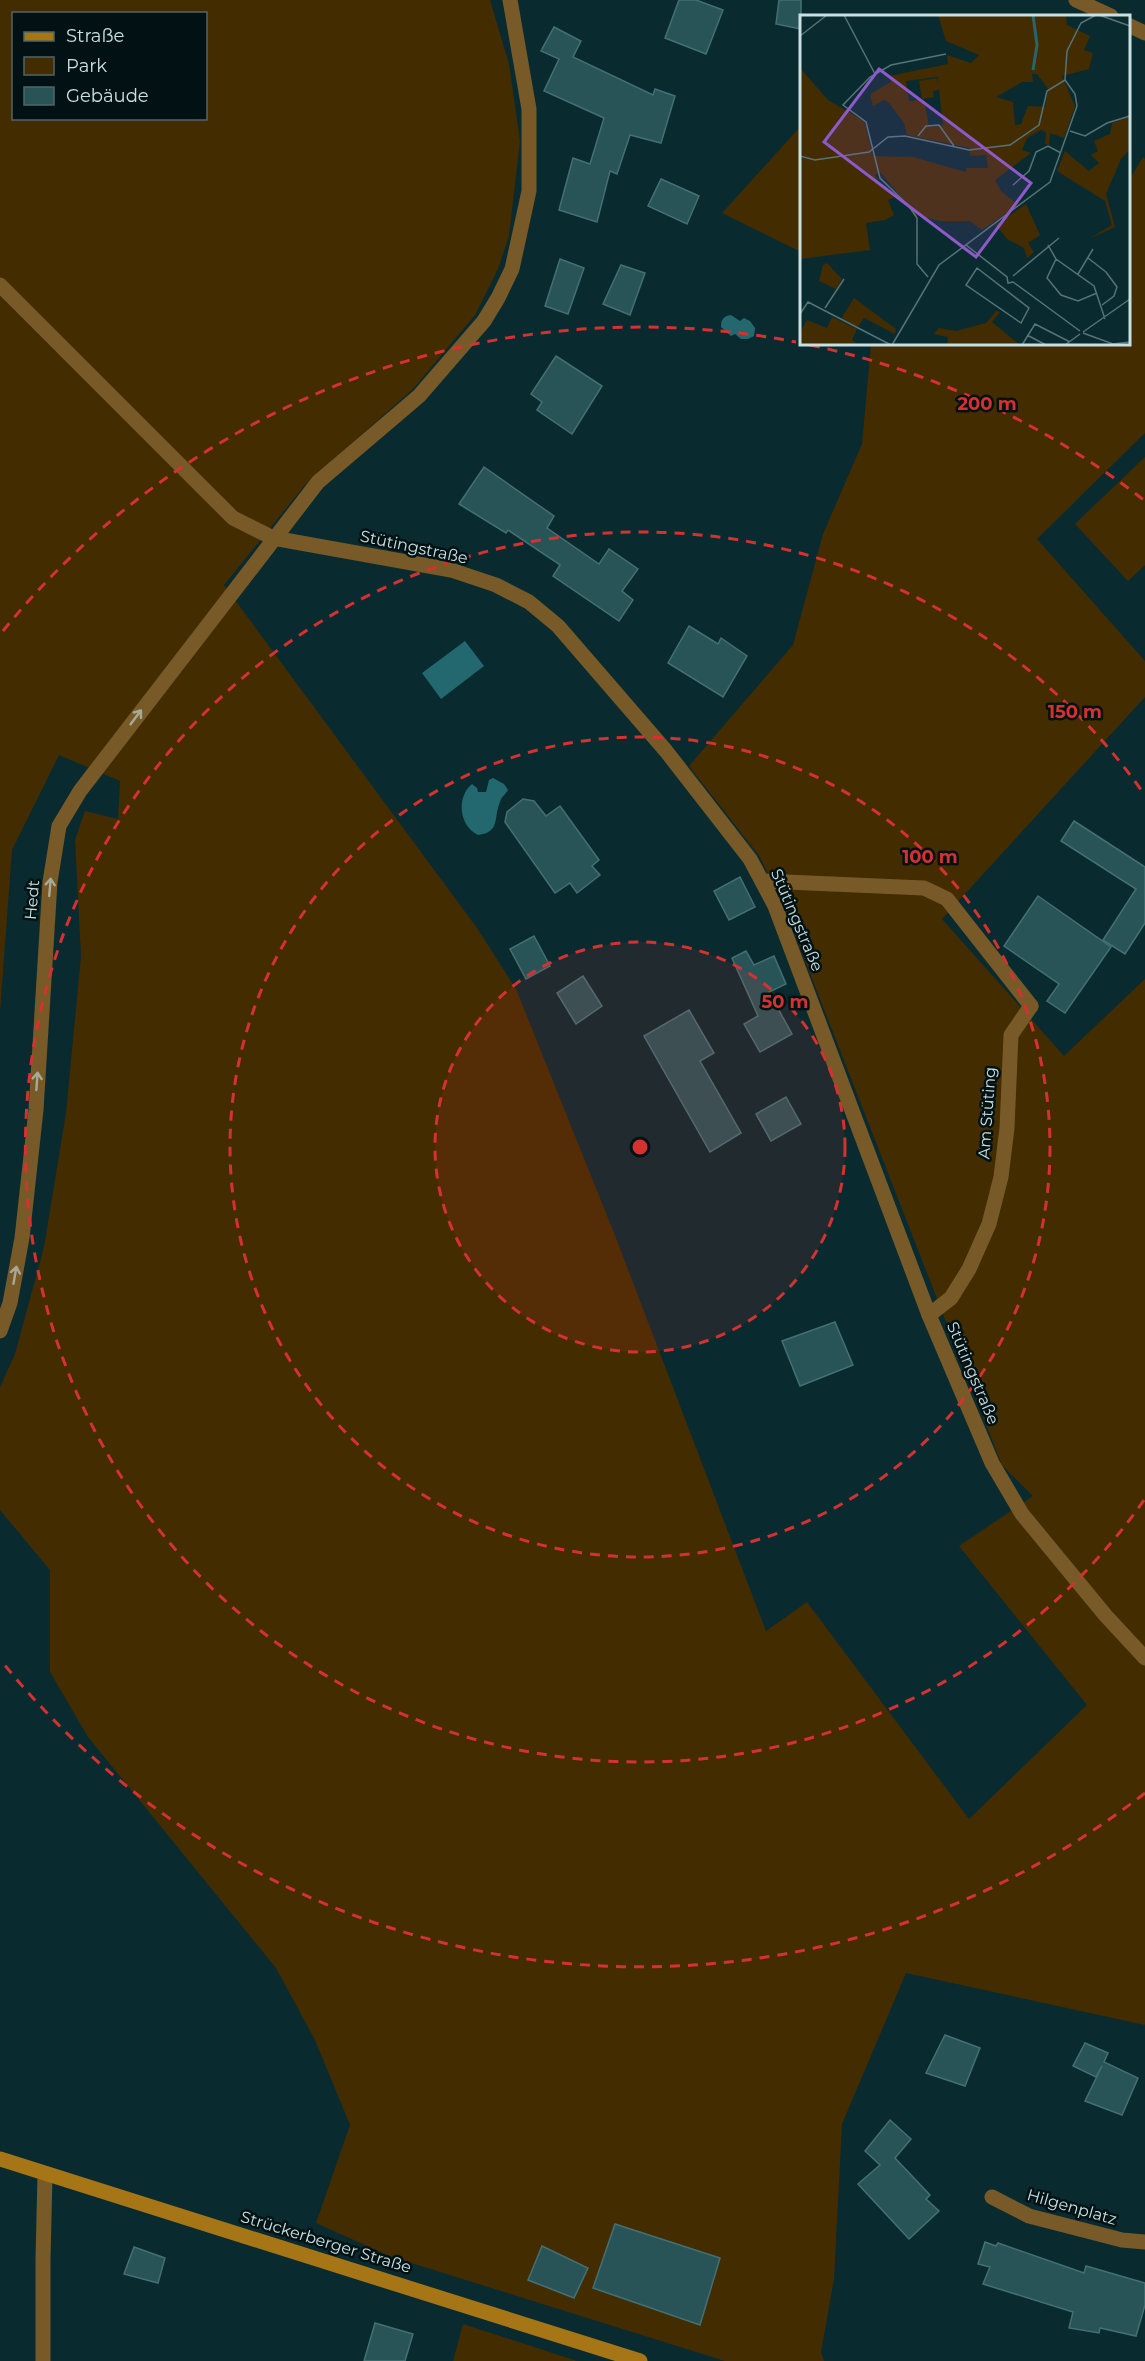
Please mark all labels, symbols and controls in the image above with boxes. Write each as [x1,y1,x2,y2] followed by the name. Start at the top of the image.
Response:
[12,12,207,120] legend
[800,15,1130,345] inset map
[66,25,125,47] text: Straße
[66,55,107,77] text: Park
[66,85,149,107] text: Gebäude
[957,393,1017,415] text: 200 m
[358,526,470,568] street label: Stütingstraße
[1048,701,1102,723] text: 150 m
[130,710,143,726] one-way arrow
[902,846,958,868] text: 100 m
[767,866,827,974] street label: Stütingstraße
[45,877,56,897] one-way arrow
[21,879,43,921] street label: Hedt
[762,991,808,1013] text: 50 m
[974,1066,1000,1160] street label: Am Stüting
[32,1072,43,1092] one-way arrow
[630,1137,650,1157] centre of rings
[10,1266,21,1285] one-way arrow
[943,1319,1003,1427] street label: Stütingstraße
[1025,2185,1119,2229] street label: Hilgenplatz
[238,2207,414,2277] street label: Strückerberger Straße

